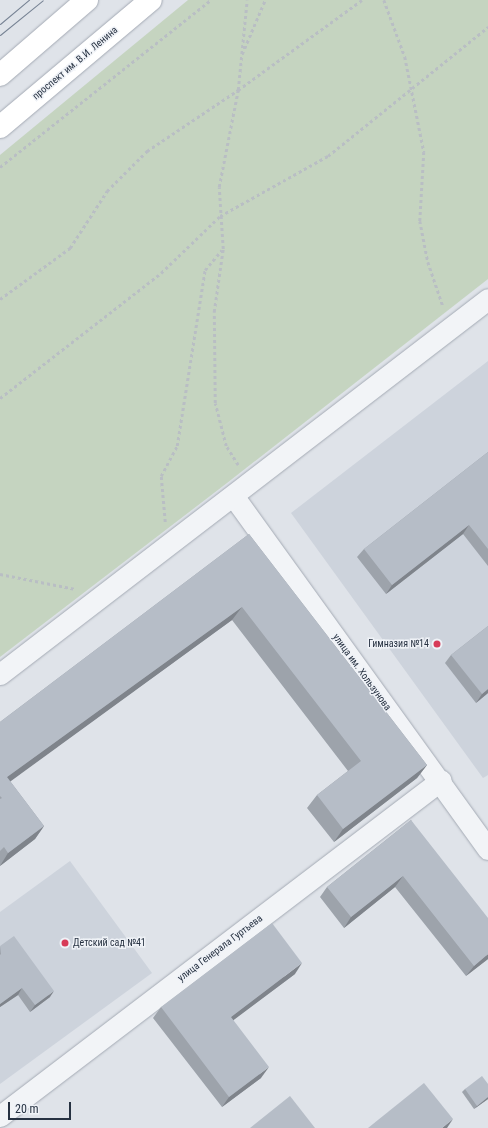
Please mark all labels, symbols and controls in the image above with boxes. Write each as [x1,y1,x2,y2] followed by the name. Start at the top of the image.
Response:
[30,24,120,102] street label: проспект им. В.И. Ленина
[330,631,394,713] street label: улица им. Хользунова
[368,638,429,650] place label: Гимназия №14
[432,639,442,649] marker: Гимназия №14
[175,912,265,984] street label: улица Генерала Гуртьева
[73,937,146,949] place label: Детский сад №41
[60,938,70,948] marker: Детский сад №41
[10,1094,73,1120] scale bar
[15,1102,39,1116] text: 20 m

